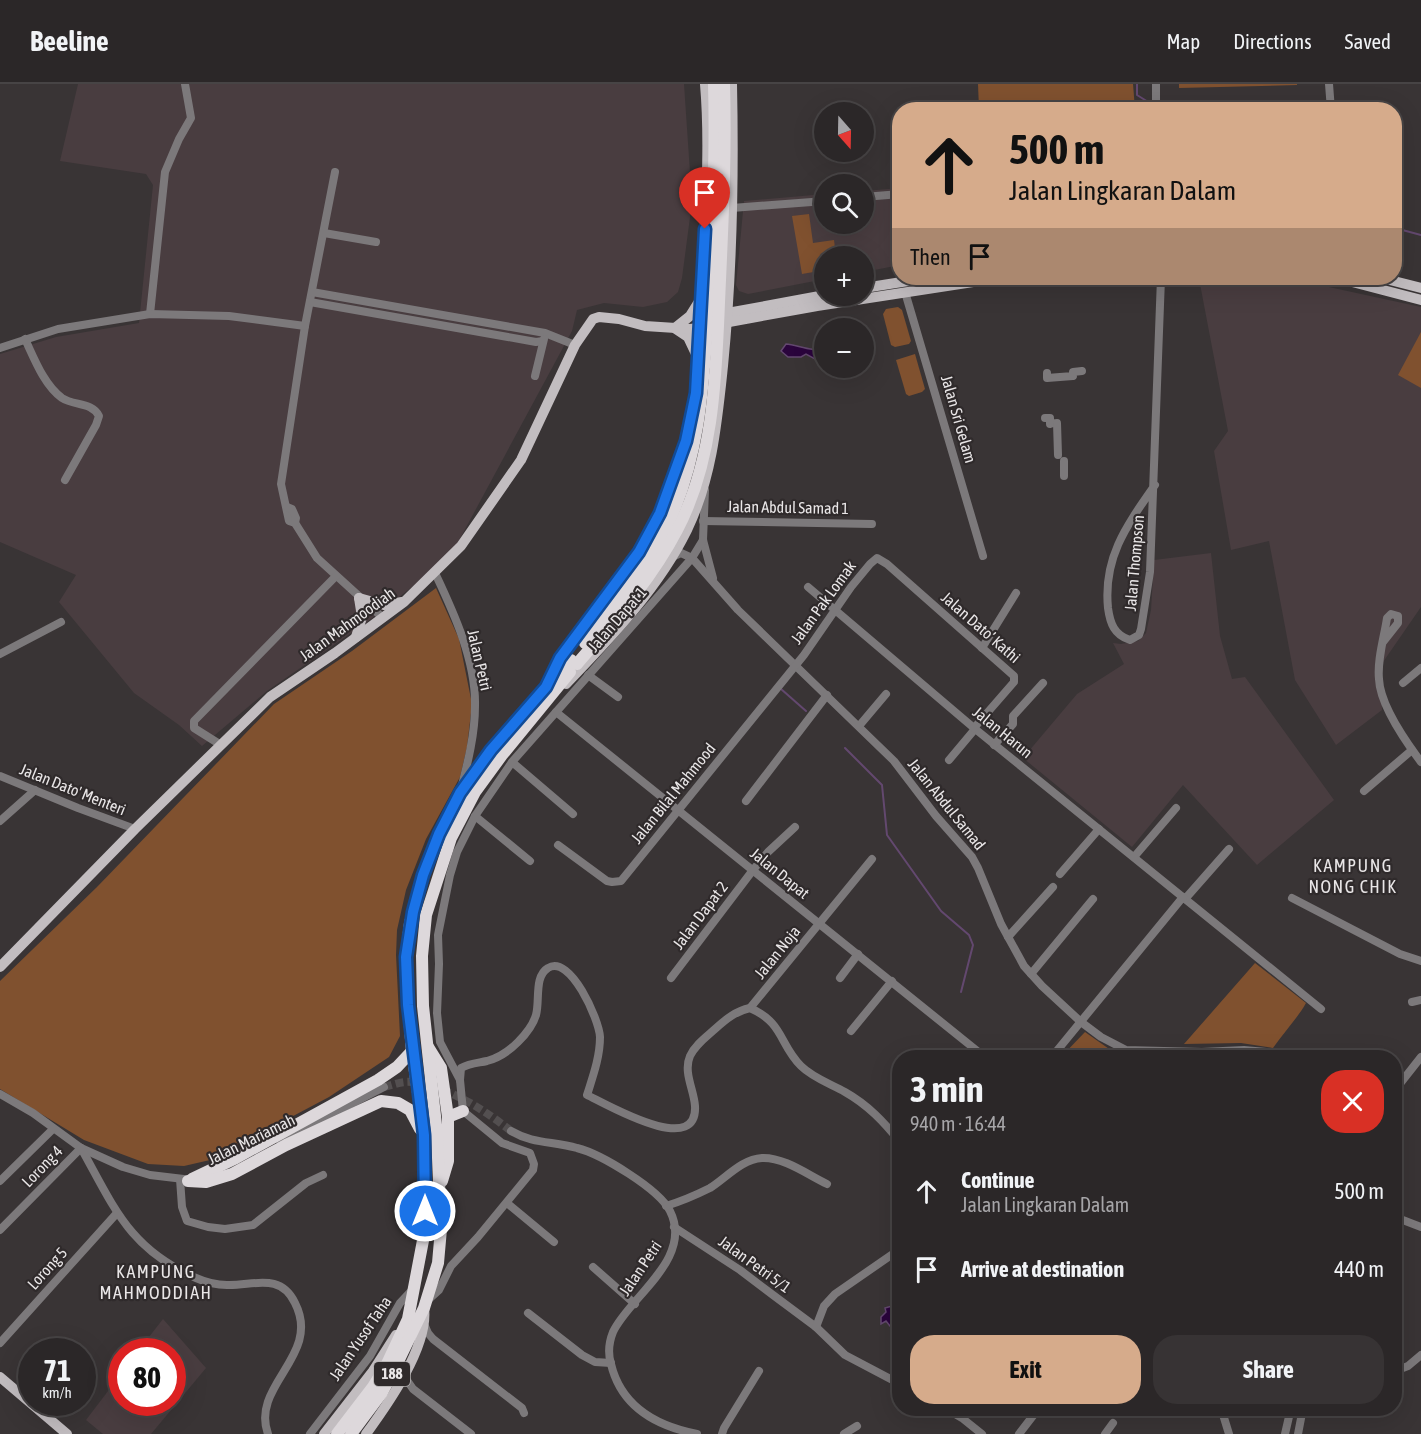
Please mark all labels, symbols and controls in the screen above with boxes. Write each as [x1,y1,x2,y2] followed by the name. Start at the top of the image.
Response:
[30,25,109,57] text: Beeline
[1166,29,1200,53] text: Map
[1233,29,1312,53] text: Directions
[1345,29,1391,53] text: Saved
[814,102,874,162] north arrow
[814,102,874,378] map controls
[1009,125,1104,173] text: 500 m
[910,126,988,204] icon: ahead
[679,167,730,229] pin
[814,174,874,234] button: search
[1009,175,1236,206] text: Jalan Lingkaran Dalam
[688,176,721,209] icon: arrive
[963,240,996,273] icon: arrive
[910,244,951,270] text: Then
[814,246,874,306] button: +
[814,318,874,378] button: −
[938,373,980,465] street label: Jalan Sri Gelam
[727,497,849,517] street label: Jalan Abdul Samad 1
[1121,514,1148,612] street label: Jalan Thompson
[787,557,859,647] street label: Jalan Pak Lomak
[296,583,398,665] street label: Jalan Mahmoodiah
[584,583,651,656] street label: Jalan Dapat 1
[938,588,1024,666] street label: Jalan Dato’ Kathi
[464,628,496,692] street label: Jalan Petri
[970,703,1036,761] street label: Jalan Harun
[627,739,719,847] street label: Jalan Bilal Mahmood
[905,755,989,853] street label: Jalan Abdul Samad
[17,760,129,818] street label: Jalan Dato' Menteri
[746,844,813,903] street label: Jalan Dapat
[1308,855,1398,897] district label: KAMPUNG NONG CHIK
[669,878,732,953] street label: Jalan Dapat 2
[750,922,804,982] street label: Jalan Noja
[910,1068,984,1110] text: 3 min
[1321,1070,1384,1133] button: close
[204,1110,298,1168] street label: Jalan Mariamah
[910,1112,1006,1135] text: 940 m · 16:44
[18,1142,67,1191] street label: Lorong 4
[961,1167,1035,1193] text: Continue
[910,1175,943,1208] icon: ahead
[1334,1178,1384,1204] text: 500 m
[393,1179,457,1243] position arrow
[961,1193,1129,1216] text: Jalan Lingkaran Dalam
[715,1232,795,1296] street label: Jalan Petri 5/1
[615,1237,665,1299] street label: Jalan Petri
[23,1243,71,1293] street label: Lorong 5
[910,1253,943,1286] icon: arrive
[961,1256,1124,1282] text: Arrive at destination
[1334,1256,1384,1282] text: 440 m
[100,1261,212,1303] district label: KAMPUNG MAHMODDIAH
[325,1293,395,1383] street label: Jalan Yusof Taha
[910,1335,1141,1404] button: Exit
[1153,1335,1384,1404] button: Share
[108,1338,186,1416] speed limit sign: 80
[43,1353,71,1387] text: 71
[374,1362,410,1386] road number: 188
[42,1384,72,1401] text: km/h

